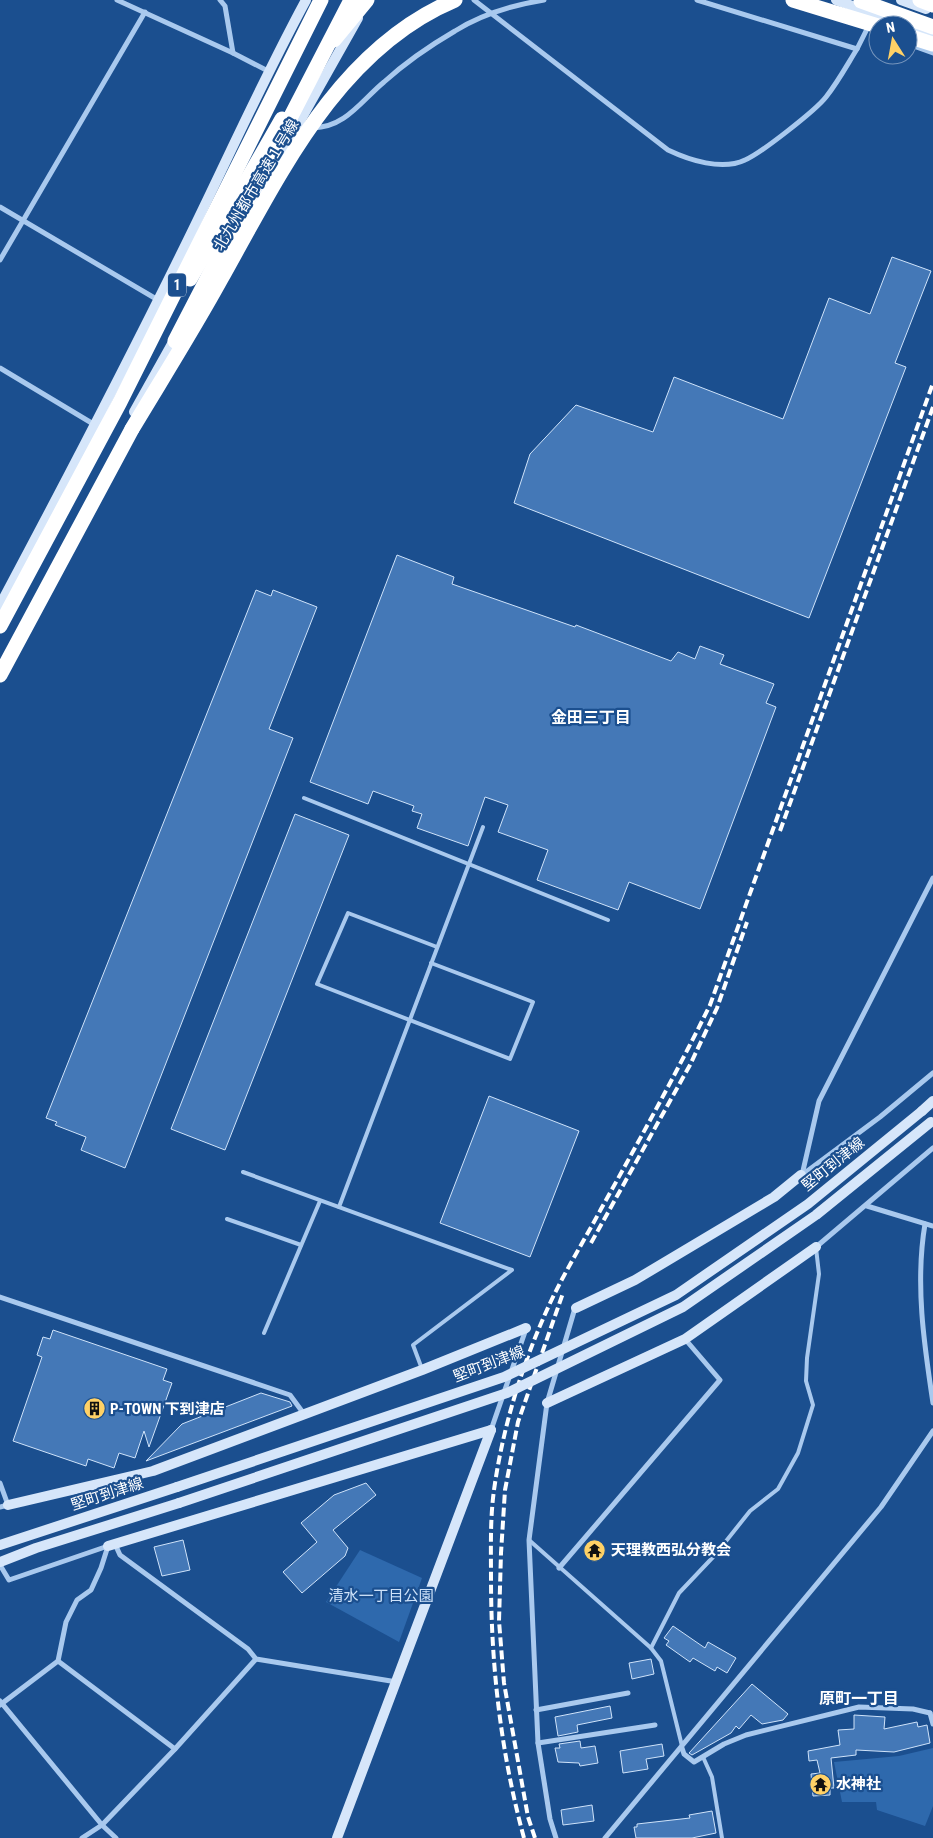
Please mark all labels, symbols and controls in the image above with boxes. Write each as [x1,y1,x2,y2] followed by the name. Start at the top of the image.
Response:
[868,15,918,65] north arrow
[885,19,896,36] text: N
[210,116,302,254] street label: 北九州都市高速１号線
[168,274,186,296] road number: 1
[551,708,631,727] district label: 金田三丁目
[798,1133,868,1195] street label: 堅町到津線
[451,1342,527,1386] street label: 堅町到津線
[82,1397,106,1421] building icon: P-TOWN 下到津店
[110,1400,225,1418] place label: P-TOWN 下到津店
[69,1474,145,1514] street label: 堅町到津線
[583,1538,607,1562] temple icon: 天理教西弘分教会
[611,1541,731,1559] place label: 天理教西弘分教会
[328,1587,434,1605] park label: 清水一丁目公園
[819,1689,899,1708] district label: 原町一丁目
[808,1772,832,1796] temple icon: 水神社
[836,1775,881,1793] place label: 水神社

